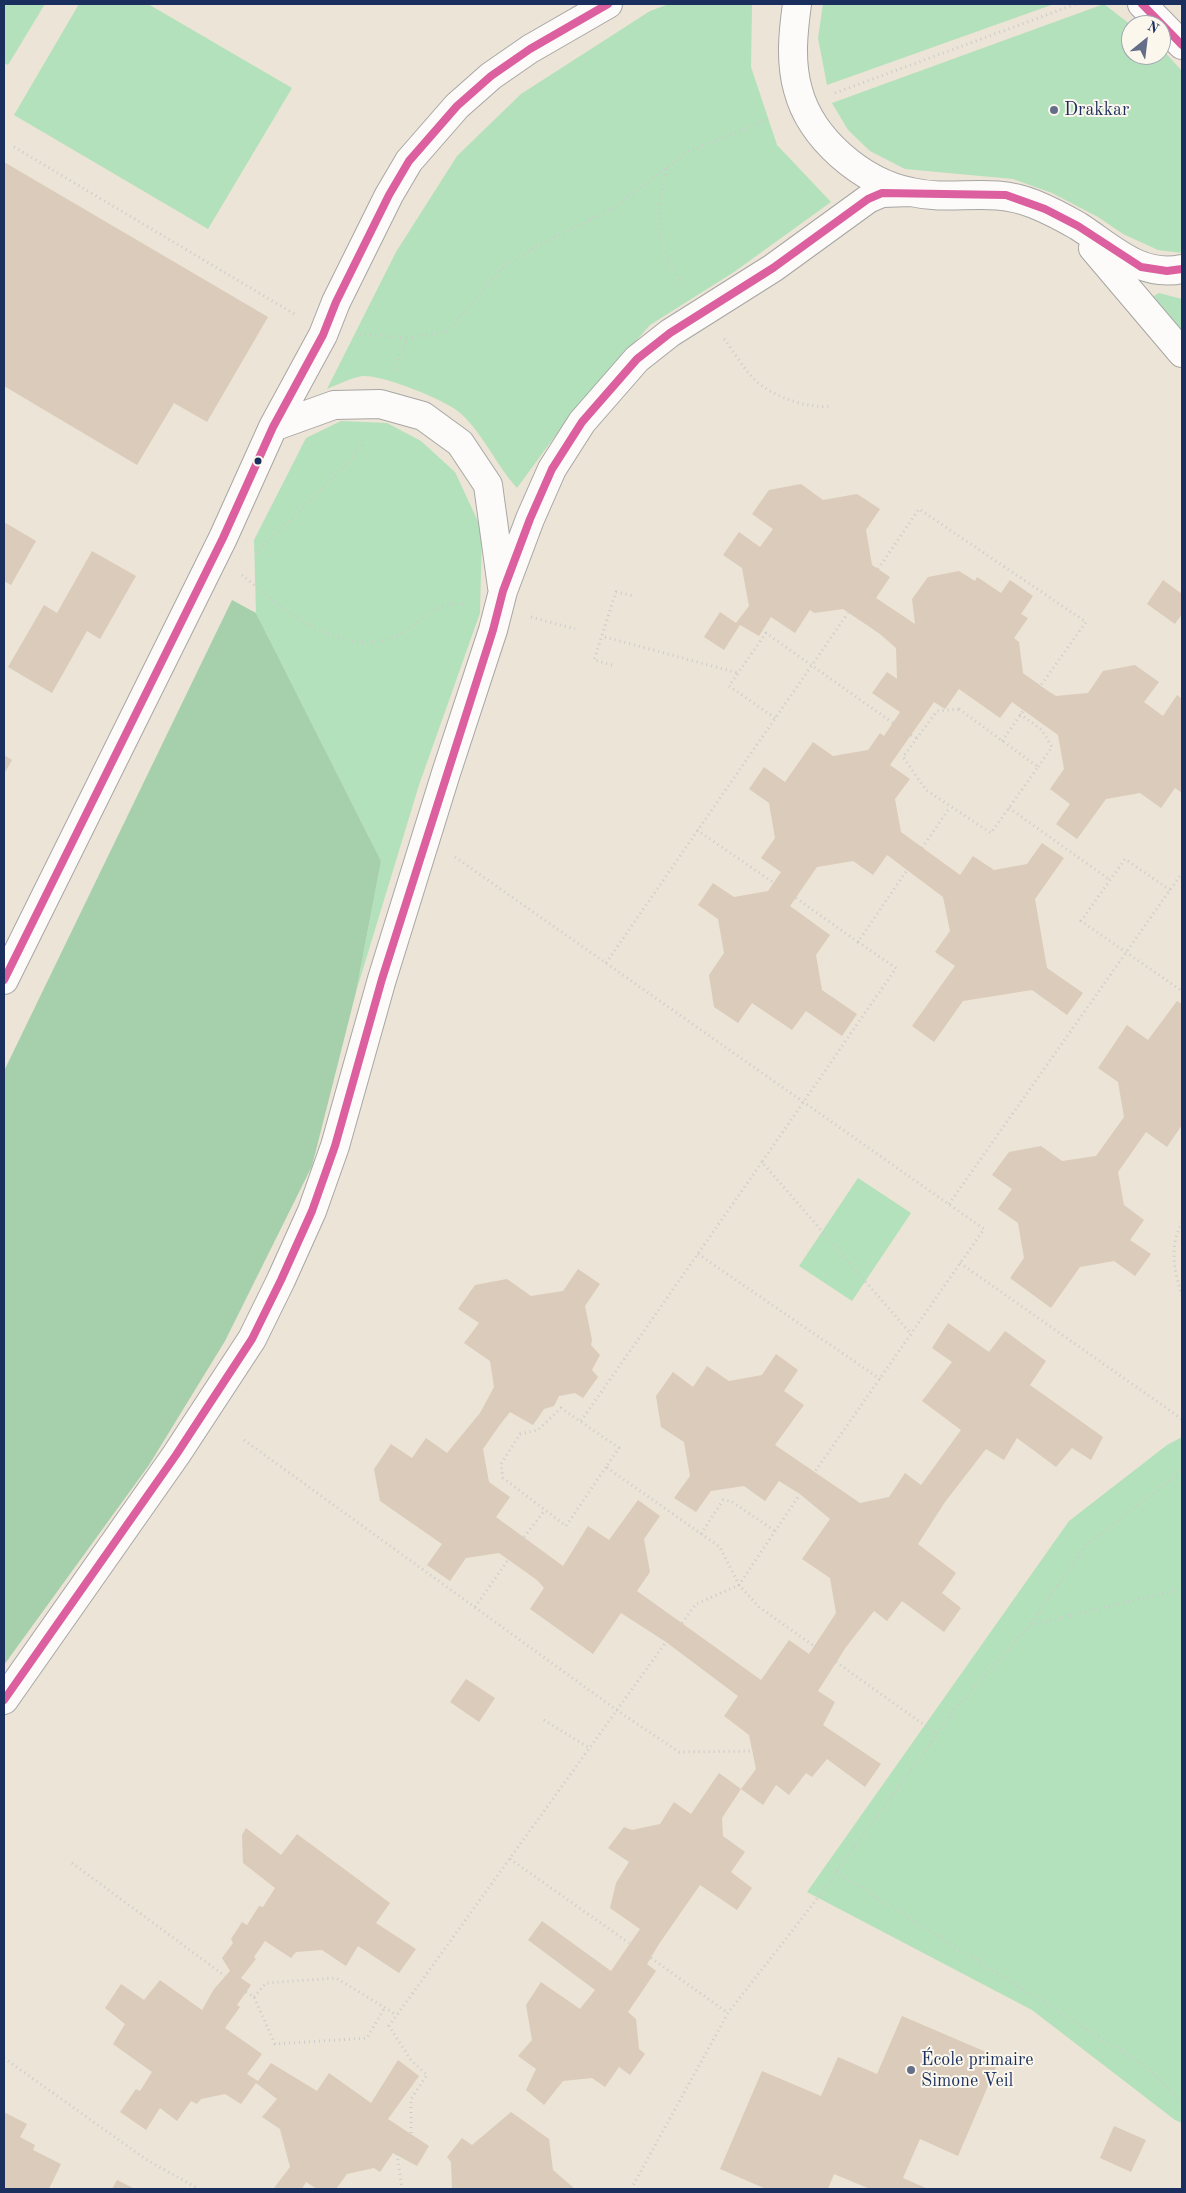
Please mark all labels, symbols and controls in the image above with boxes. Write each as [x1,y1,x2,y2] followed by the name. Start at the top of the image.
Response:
[1121,15,1171,65] north arrow
[1145,19,1161,36] text: N
[1064,99,1129,121] place label: Drakkar
[1048,104,1060,116] marker: Drakkar
[253,456,263,466] unlabelled marker
[921,2049,1034,2092] place label: École primaire Simone Veil
[905,2064,917,2076] marker: École primaire Simone Veil

